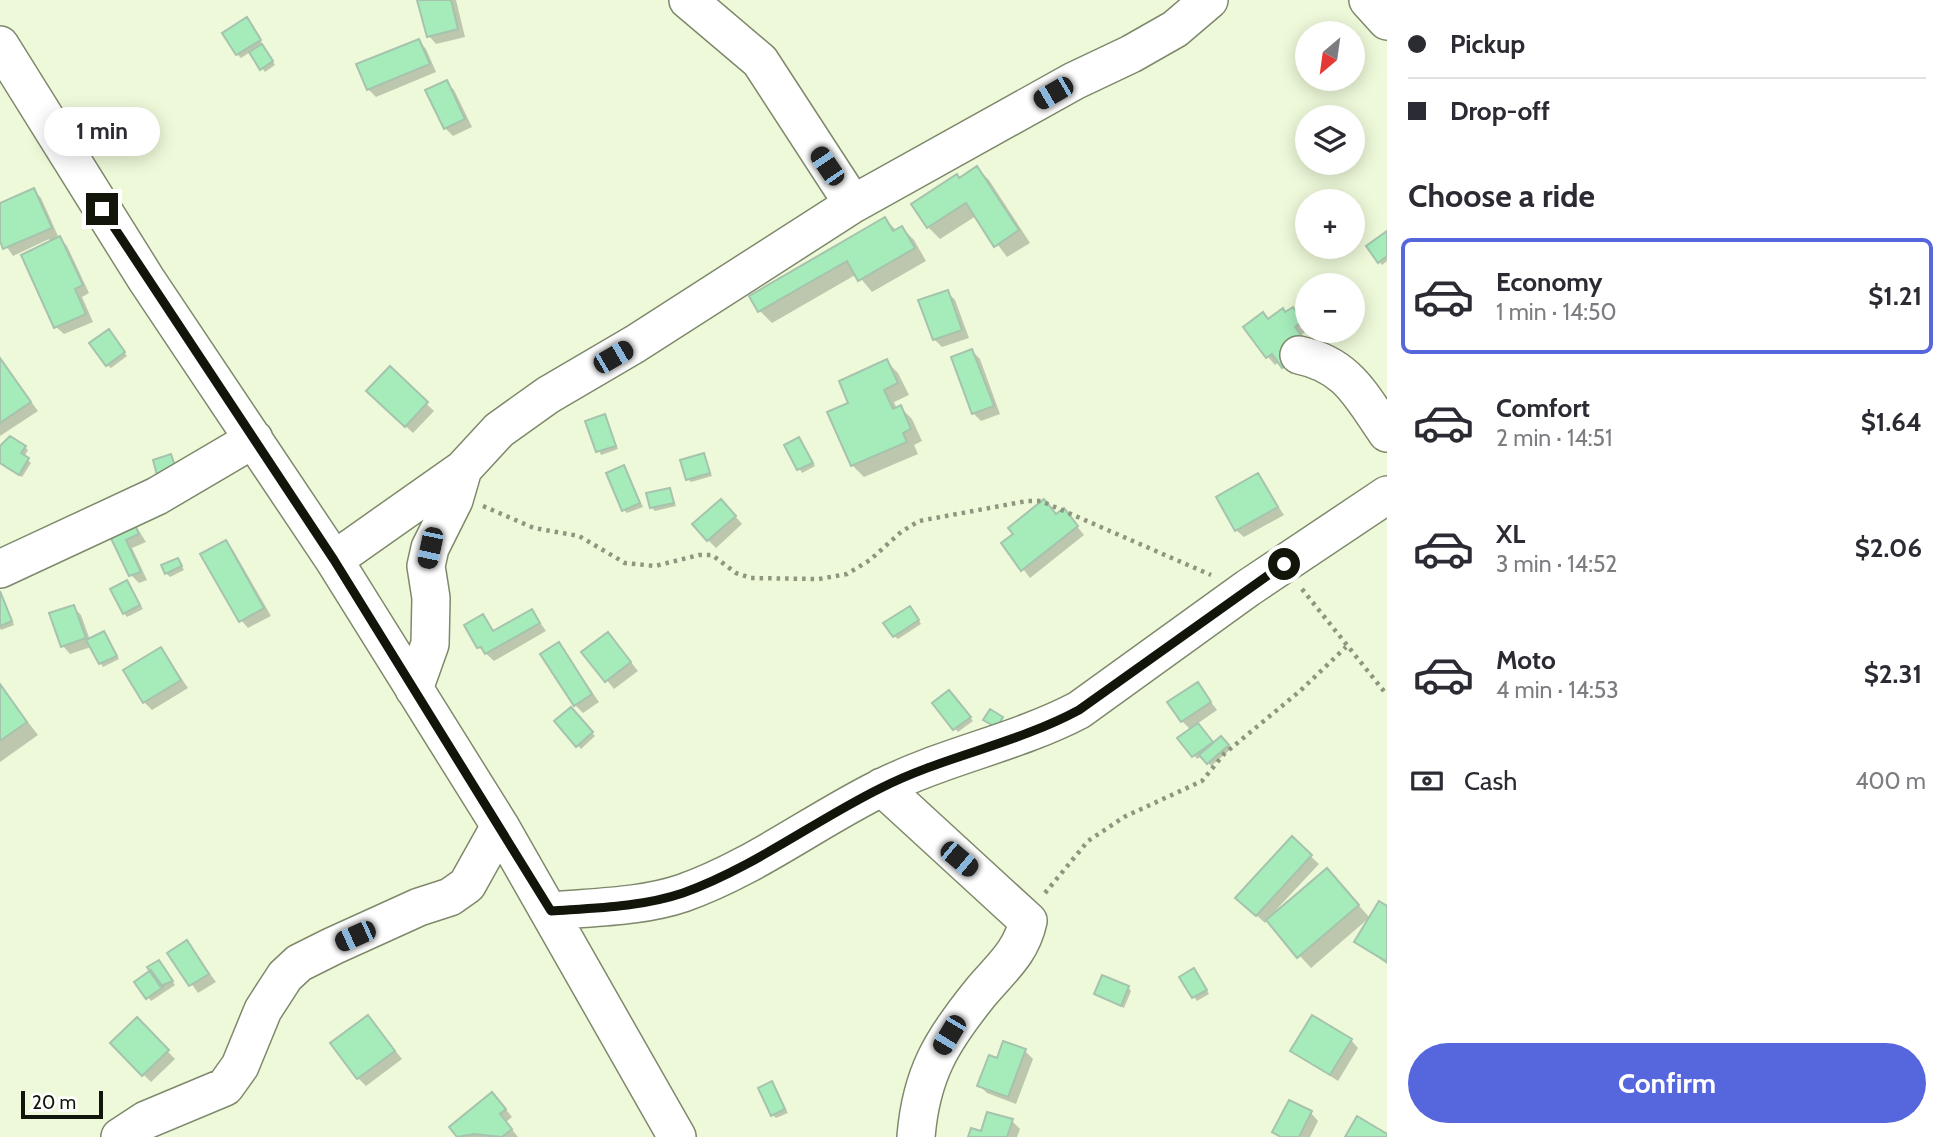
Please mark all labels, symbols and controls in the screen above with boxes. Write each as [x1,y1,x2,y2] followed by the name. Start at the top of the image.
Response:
[1295,21,1365,91] north arrow
[1295,21,1365,343] map controls
[1450,28,1525,60] text: Pickup
[1030,73,1077,113] car
[1450,95,1550,127] text: Drop-off
[1295,105,1365,175] button: layers
[44,108,160,156] callout: 1 min
[76,117,128,145] text: 1 min
[807,143,848,189] car
[1408,176,1595,215] text: Choose a ride
[1295,189,1365,259] button: +
[86,193,118,225] route end
[1412,265,1475,328] icon: car
[1496,266,1602,298] text: Economy
[1295,273,1365,343] button: −
[1868,280,1922,312] text: $1.21
[1496,298,1616,326] text: 1 min · 14:50
[590,337,637,377] car
[1412,391,1475,454] icon: car
[1496,392,1590,424] text: Comfort
[1861,406,1922,438] text: $1.64
[1496,424,1612,452] text: 2 min · 14:51
[1412,517,1475,580] icon: car
[1496,518,1525,550] text: XL
[416,525,445,571] car
[1855,532,1922,564] text: $2.06
[1268,548,1300,580] route start
[1496,550,1617,578] text: 3 min · 14:52
[1412,643,1475,706] icon: car
[1496,644,1556,676] text: Moto
[1864,658,1922,690] text: $2.31
[1496,676,1619,704] text: 4 min · 14:53
[1408,762,1446,800] icon: cash
[1464,765,1517,797] text: Cash
[1855,767,1926,795] text: 400 m
[937,837,982,881] car
[332,918,379,954] car
[930,1012,969,1058] car
[1408,1043,1926,1123] button: Confirm
[21,1088,103,1120] scale bar
[32,1091,76,1114] text: 20 m

